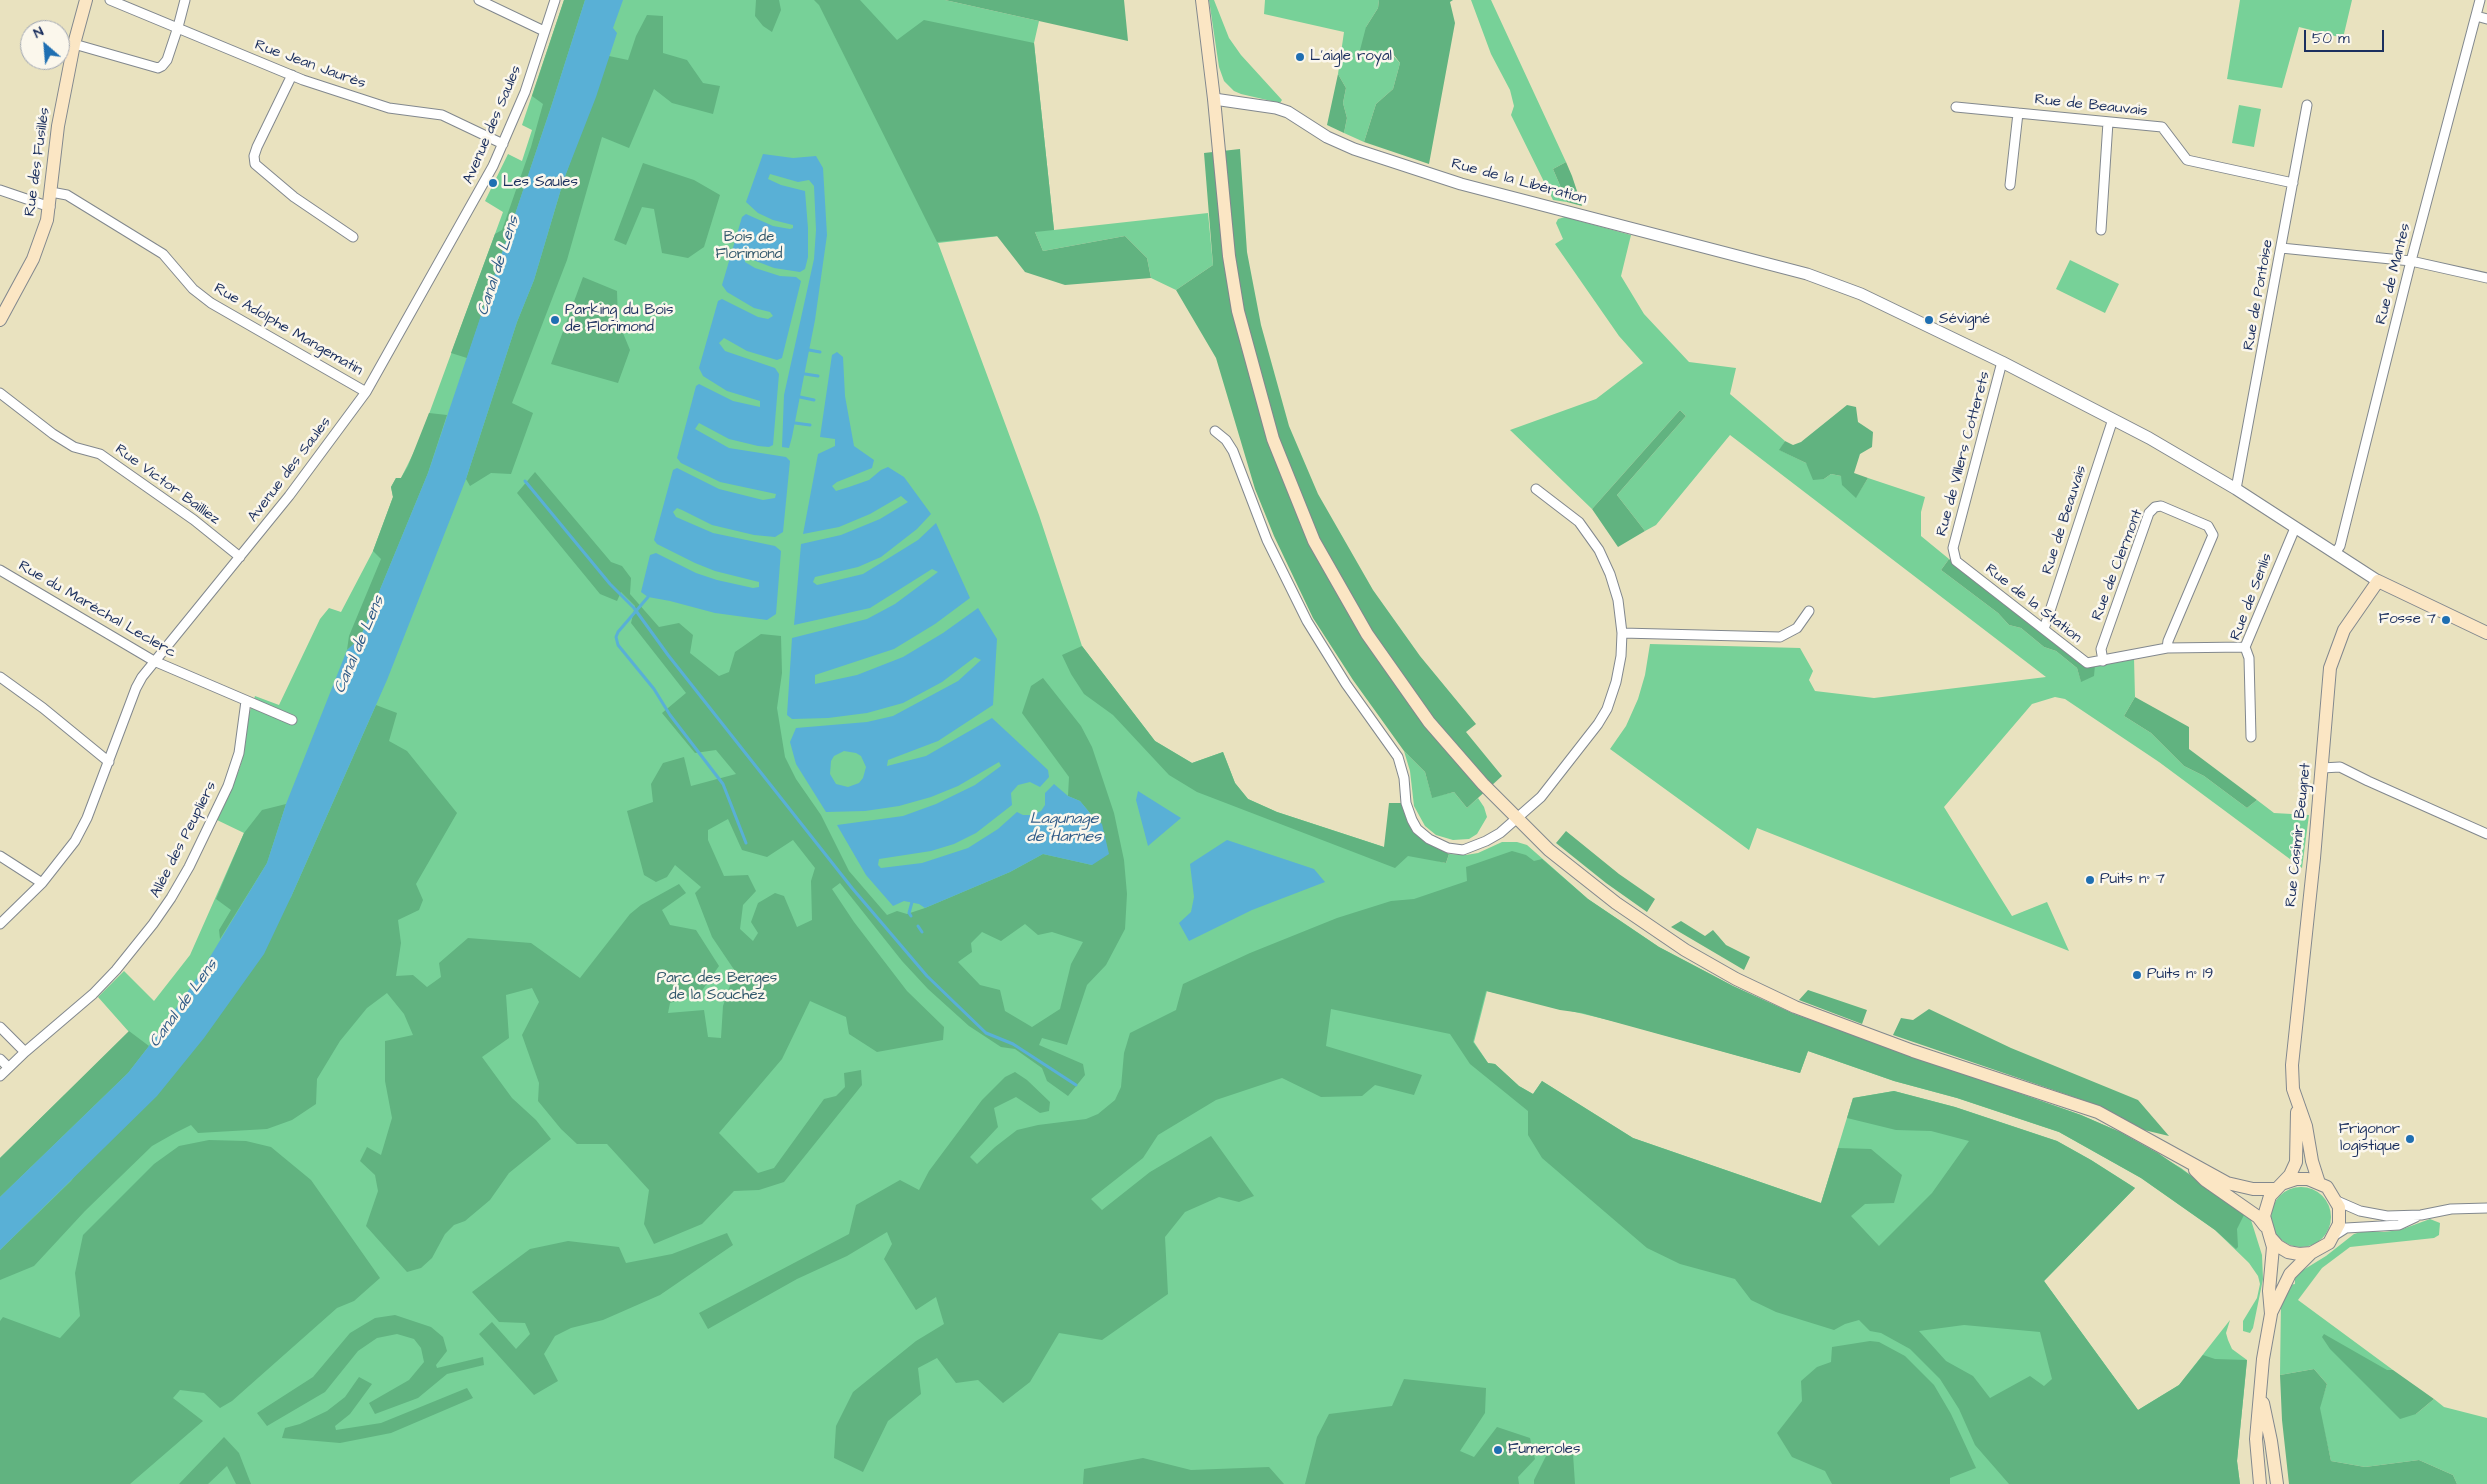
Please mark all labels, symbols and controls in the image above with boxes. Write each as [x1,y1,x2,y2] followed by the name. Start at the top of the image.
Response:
[20,20,70,70] north arrow
[2307,20,2387,52] scale bar
[30,22,47,43] text: N
[2312,28,2350,49] text: 50 m
[252,37,368,93] street label: Rue Jean Jaurès
[1310,48,1392,66] place label: L'aigle royal
[1294,51,1306,63] marker: L'aigle royal
[460,63,526,187] street label: Avenue des Saules
[2034,91,2148,121] street label: Rue de Beauvais
[21,106,55,218] street label: Rue des Fusillés
[1449,155,1589,209] street label: Rue de la Libération
[503,174,578,192] place label: Les Saules
[487,177,499,189] marker: Les Saules
[474,214,524,318] water label: Canal de Lens
[2373,222,2415,326] street label: Rue de Mantes
[715,229,783,264] park label: Bois de Florimond
[2240,238,2278,352] street label: Rue de Pontoise
[210,280,366,380] street label: Rue Adolphe Mangematin
[565,302,673,337] place label: Parking du Bois de Florimond
[1939,311,1990,329] place label: Sévigné
[549,314,561,326] marker: Parking du Bois de Florimond
[1923,314,1935,326] marker: Sévigné
[1933,370,1995,538] street label: Rue de Villers Cotterets
[245,414,335,526] street label: Avenue des Saules
[111,441,223,529] street label: Rue Victor Bailliez
[2039,463,2091,577] street label: Rue de Beauvais
[2089,507,2147,623] street label: Rue de Clermont
[2227,551,2277,643] street label: Rue de Senlis
[15,557,179,663] street label: Rue du Maréchal Leclerc
[1981,561,2085,647] street label: Rue de la Station
[331,594,389,696] water label: Canal de Lens
[2379,611,2436,629] place label: Fosse 7
[2440,614,2452,626] marker: Fosse 7
[2282,762,2316,908] street label: Rue Casimir Beugnet
[147,779,221,901] street label: Allée des Peupliers
[1027,810,1101,848] water label: Lagunage de Harnes
[2100,871,2165,889] place label: Puits n° 7
[2084,874,2096,886] marker: Puits n° 7
[146,956,222,1052] water label: Canal de Lens
[2147,966,2213,984] place label: Puits n° 19
[2131,969,2143,981] marker: Puits n° 19
[657,970,777,1005] park label: Parc des Berges de la Souchez
[2339,1121,2400,1156] place label: Frigonor logistique
[2404,1133,2416,1145] marker: Frigonor logistique
[1508,1441,1581,1459] place label: Fumeroles
[1492,1444,1504,1456] marker: Fumeroles

